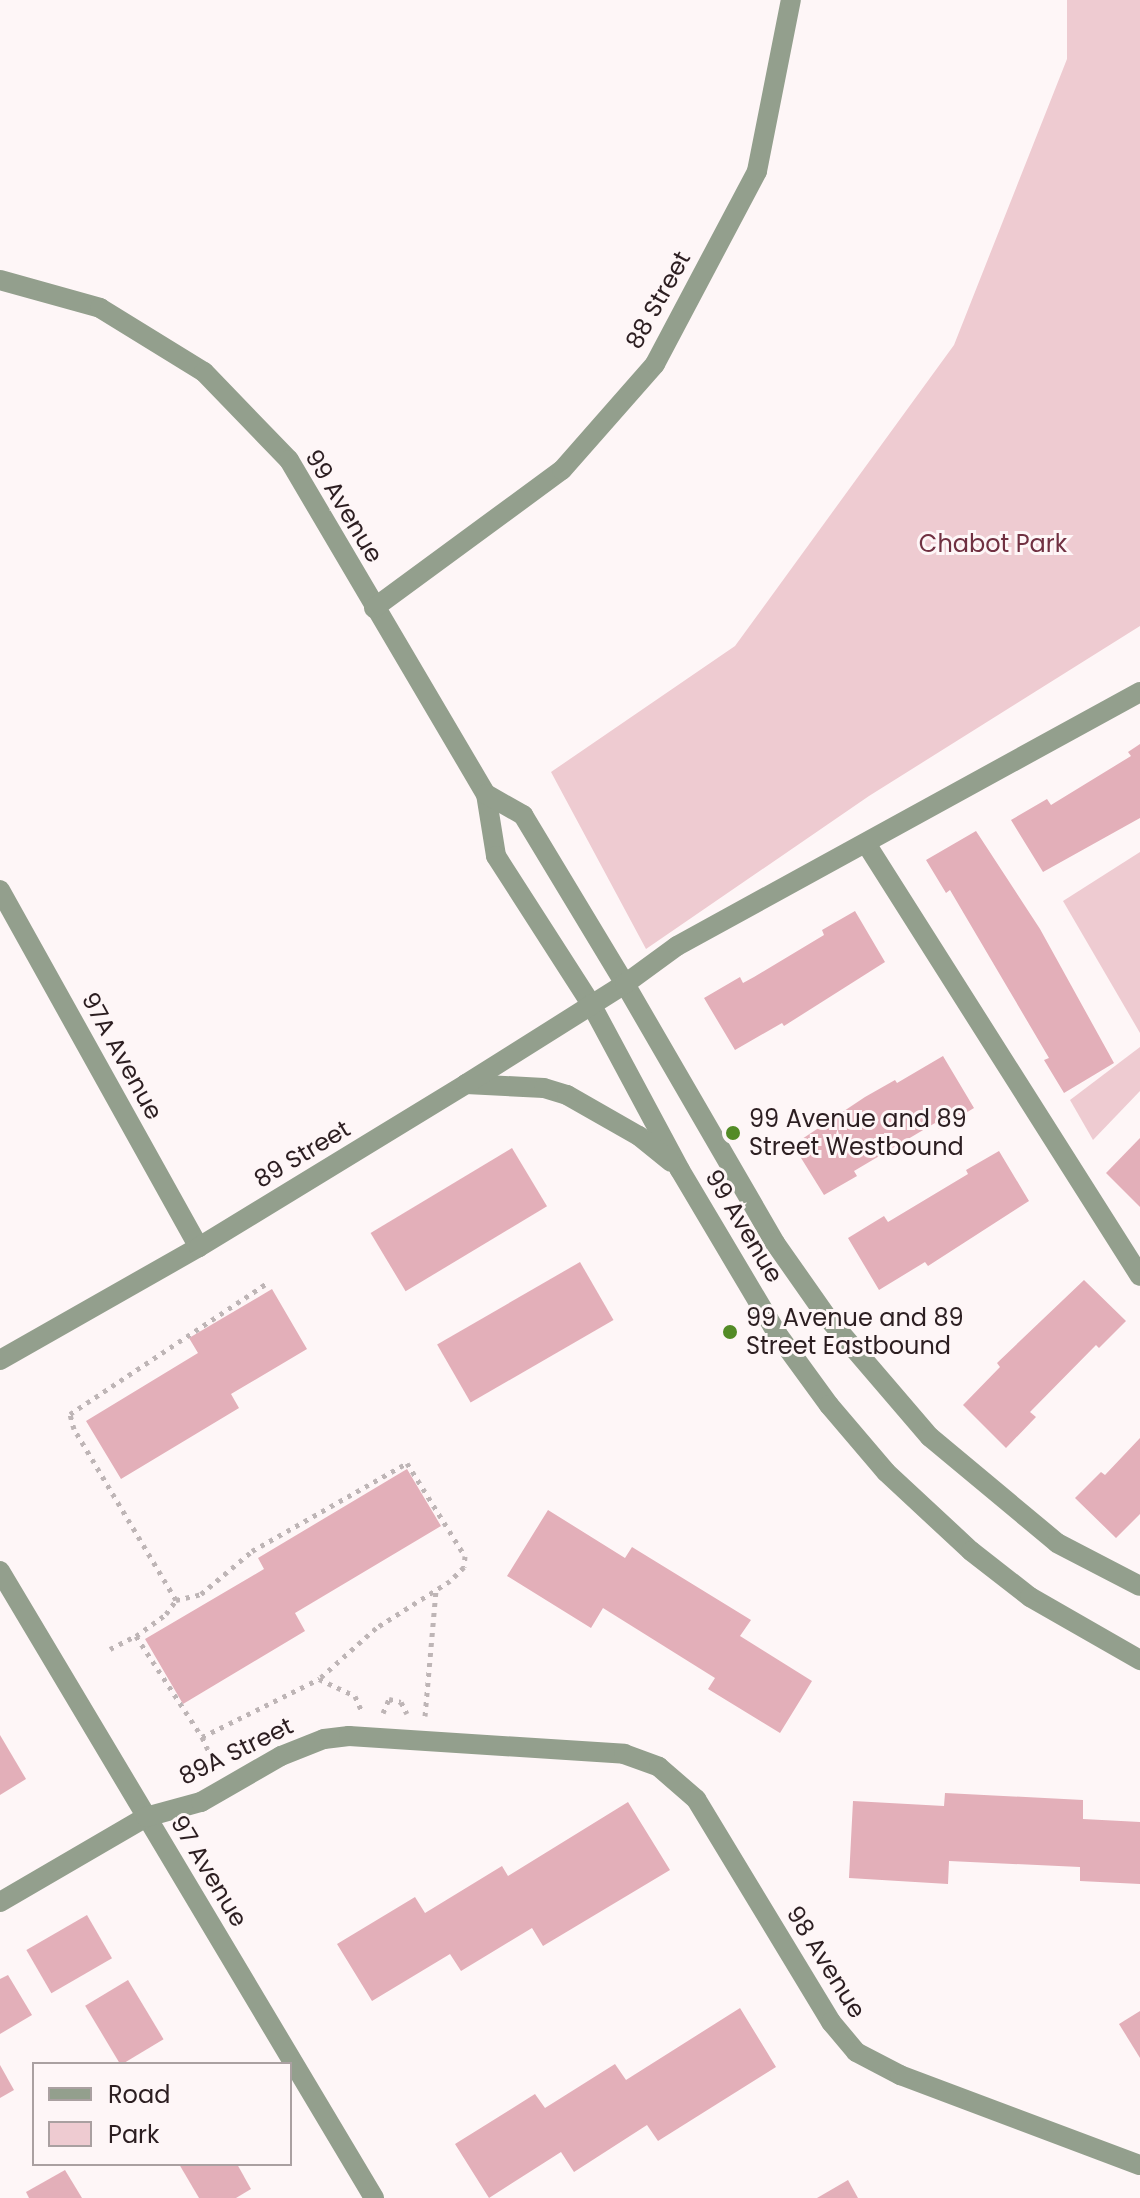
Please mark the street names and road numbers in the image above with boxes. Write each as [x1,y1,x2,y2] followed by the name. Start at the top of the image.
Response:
[619,246,697,354] street label: 88 Street
[299,444,389,568] street label: 99 Avenue
[75,987,169,1125] street label: 97A Avenue
[249,1114,355,1194] street label: 89 Street
[699,1164,789,1288] street label: 99 Avenue
[174,1711,298,1791] street label: 89A Street
[165,1810,253,1932] street label: 97 Avenue
[780,1901,872,2023] street label: 98 Avenue

